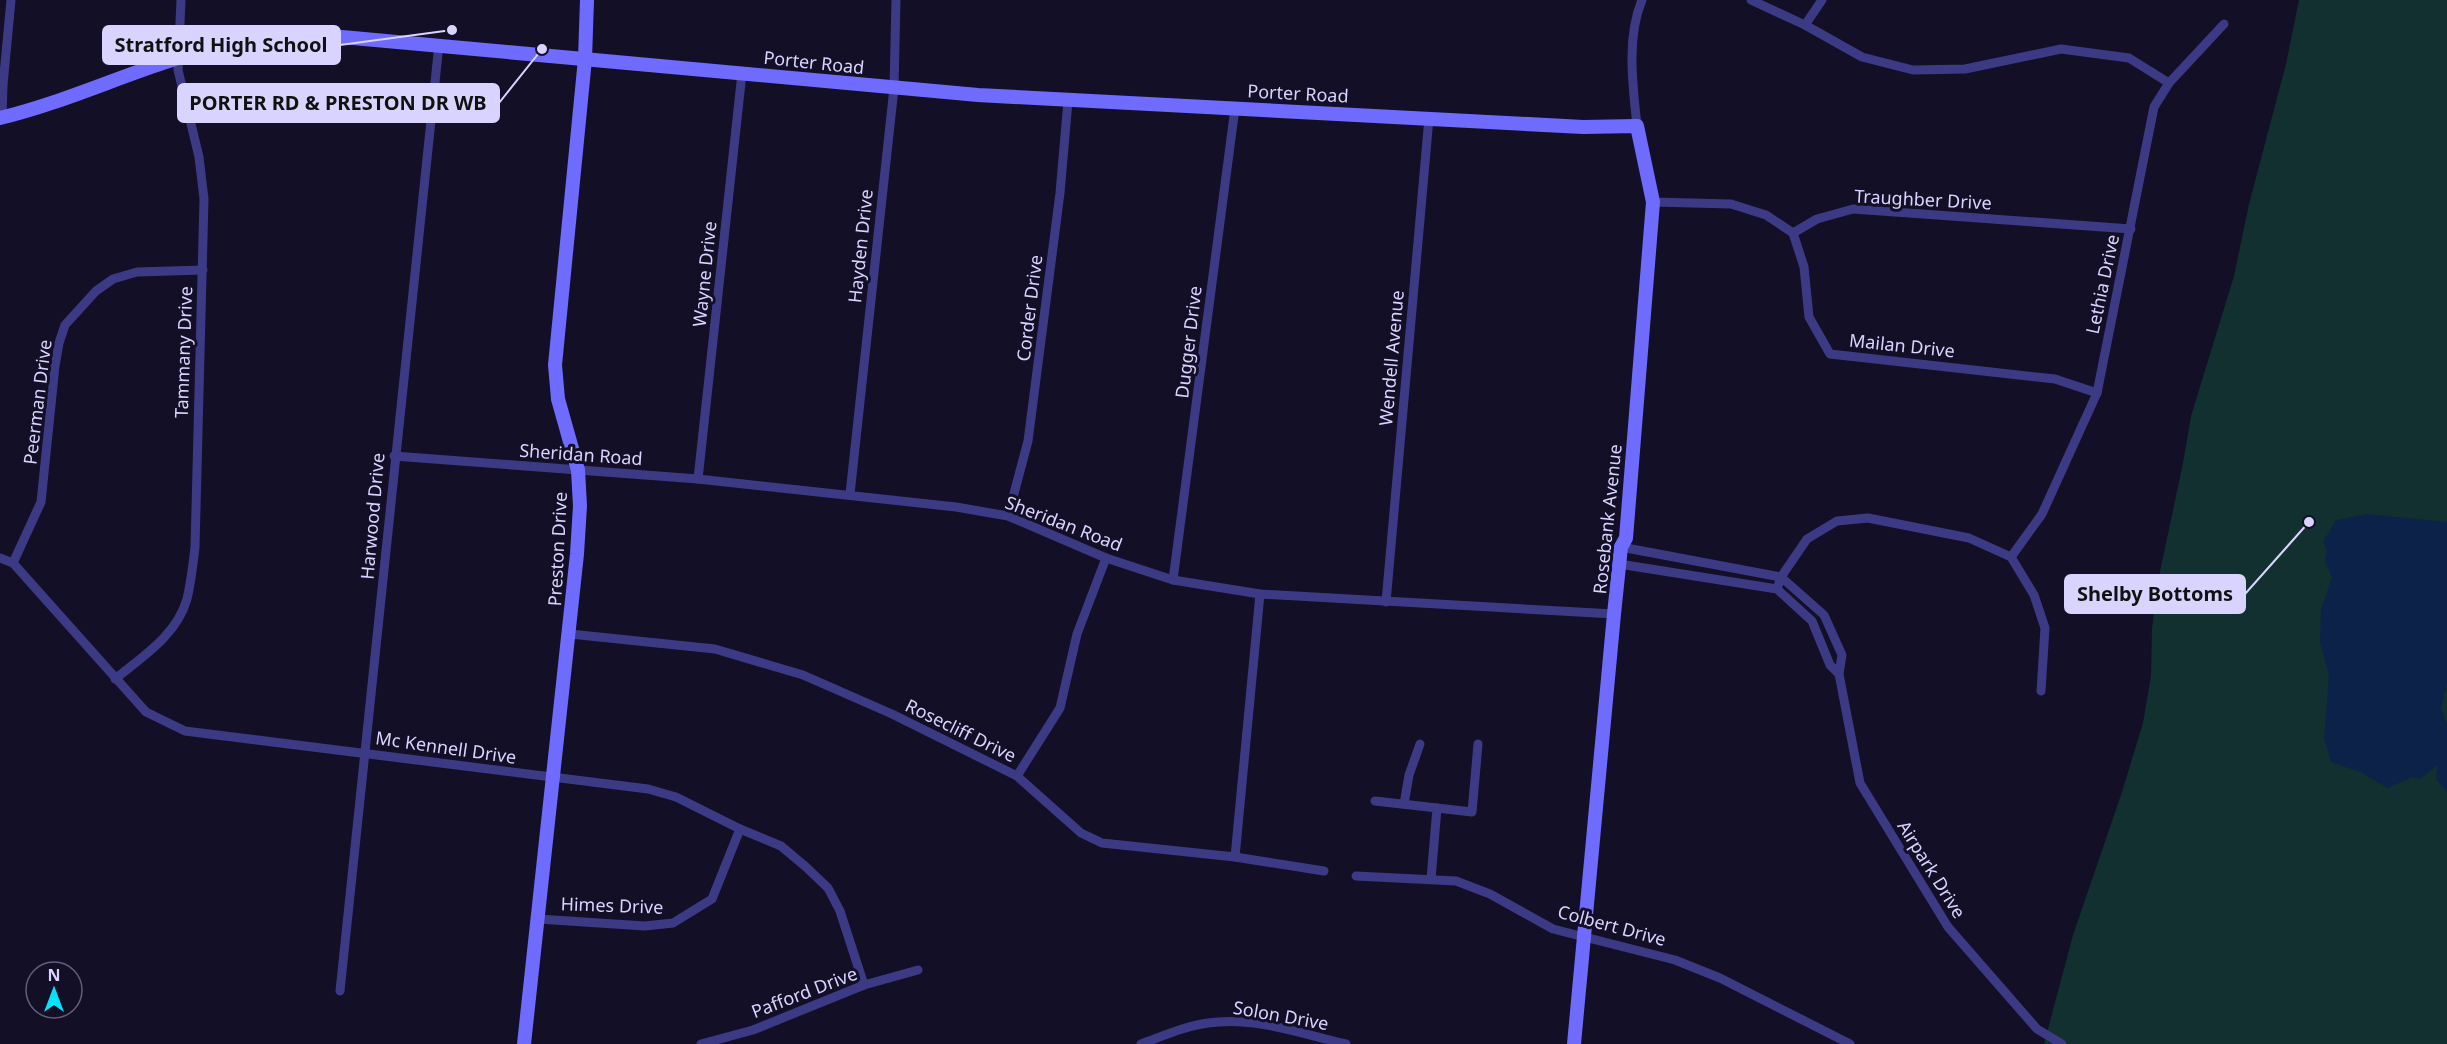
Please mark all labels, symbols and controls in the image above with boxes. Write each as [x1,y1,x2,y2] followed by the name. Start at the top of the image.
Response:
[103,26,340,64] callout: Stratford High School
[115,31,327,58] text: Stratford High School
[762,45,866,79] street label: Porter Road
[1247,78,1349,108] street label: Porter Road
[178,84,499,122] callout: PORTER RD & PRESTON DR WB
[189,89,487,116] text: PORTER RD & PRESTON DR WB
[1854,183,1992,215] street label: Traughber Drive
[842,188,878,304] street label: Hayden Drive
[687,220,721,328] street label: Wayne Drive
[2080,232,2124,336] street label: Lethia Drive
[1011,253,1047,363] street label: Corder Drive
[1169,284,1207,400] street label: Dugger Drive
[169,286,197,418] street label: Tammany Drive
[1373,289,1409,427] street label: Wendell Avenue
[1848,328,1956,362] street label: Mailan Drive
[17,338,57,466] street label: Peerman Drive
[519,438,643,470] street label: Sheridan Road
[1587,443,1627,595] street label: Rosebank Avenue
[355,452,389,580] street label: Harwood Drive
[1002,490,1126,556] street label: Sheridan Road
[542,491,572,607] street label: Preston Drive
[2065,575,2245,613] callout: Shelby Bottoms
[2077,580,2233,607] text: Shelby Bottoms
[902,693,1020,767] street label: Rosecliff Drive
[374,725,518,769] street label: Mc Kennell Drive
[1892,816,1972,922] street label: Airpark Drive
[560,891,664,919] street label: Himes Drive
[1555,899,1669,951] street label: Colbert Drive
[24,960,84,1020] north arrow
[748,961,860,1023] street label: Pafford Drive
[47,964,61,986] text: N
[1231,995,1331,1035] street label: Solon Drive

